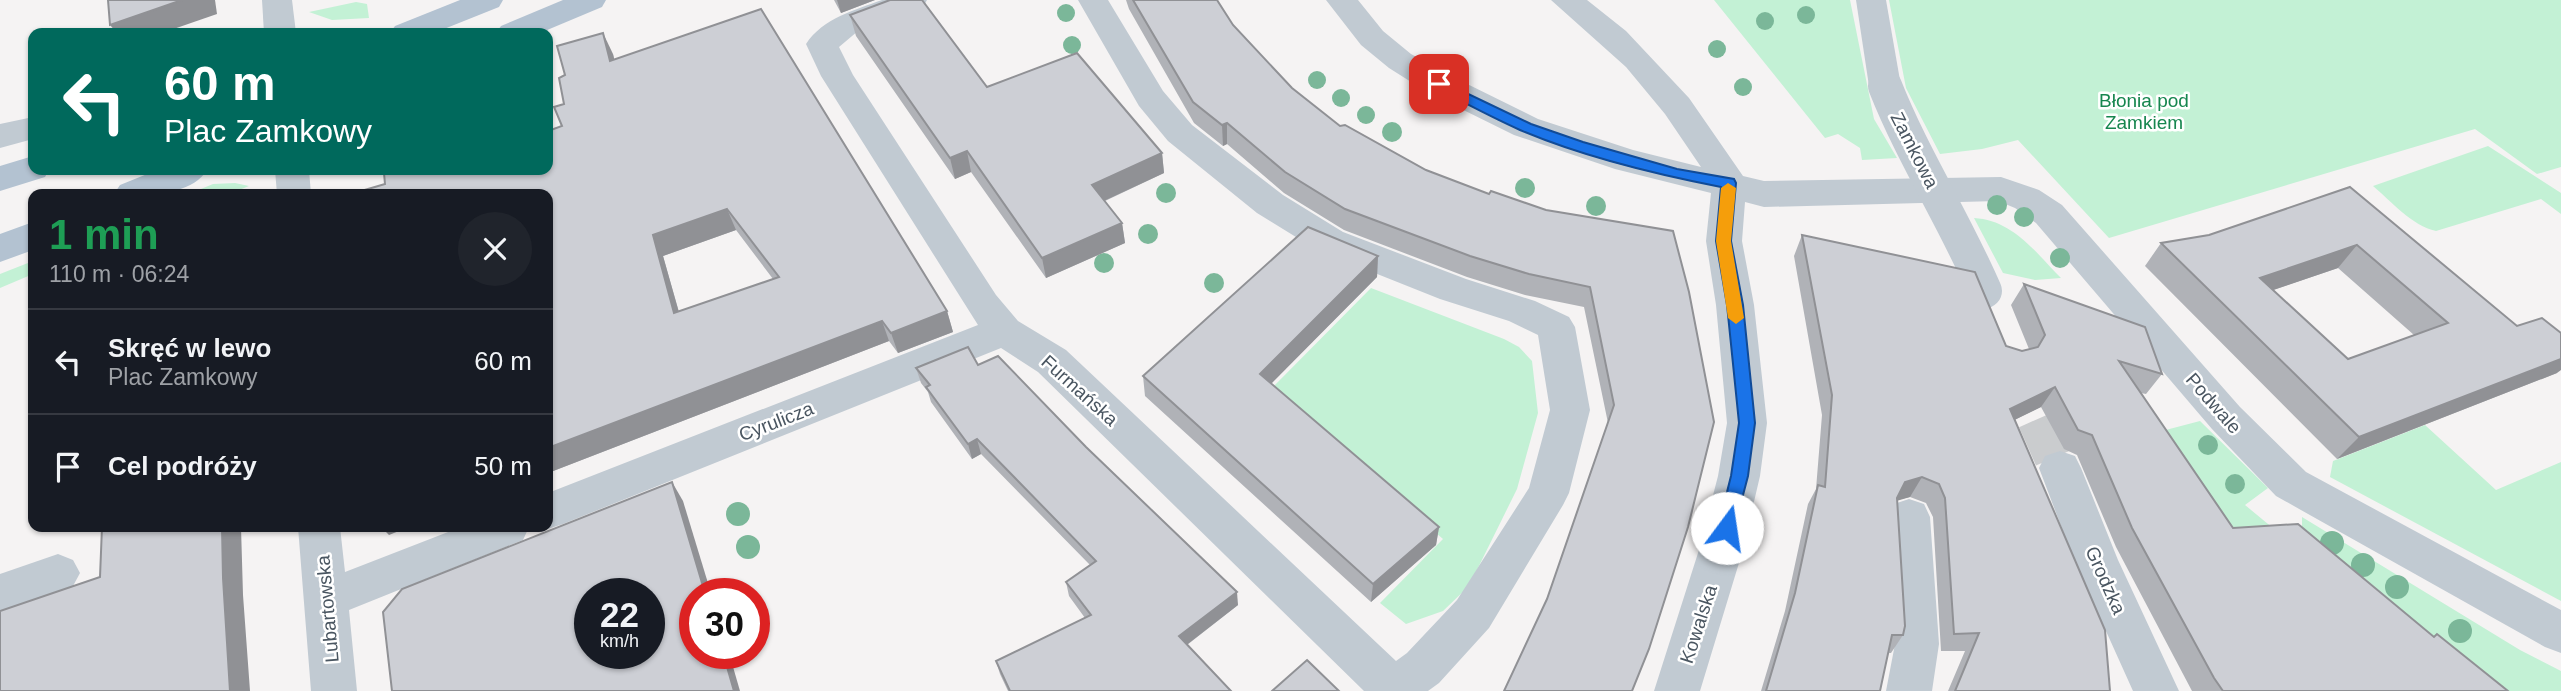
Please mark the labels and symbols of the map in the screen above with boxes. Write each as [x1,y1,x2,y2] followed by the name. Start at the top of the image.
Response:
[1409,54,1469,114] pin
[2099,90,2189,133] park label: Błonia pod Zamkiem
[1887,109,1943,192] street label: Zamkowa
[1037,351,1122,430] street label: Furmańska
[2182,369,2245,438] street label: Podwale
[736,398,817,445] street label: Cyrulicza
[1690,491,1764,565] position arrow
[2081,543,2130,618] street label: Grodzka
[312,554,343,664] street label: Lubartowska
[679,578,770,669] speed limit sign: 30
[1676,582,1721,666] street label: Kowalska

